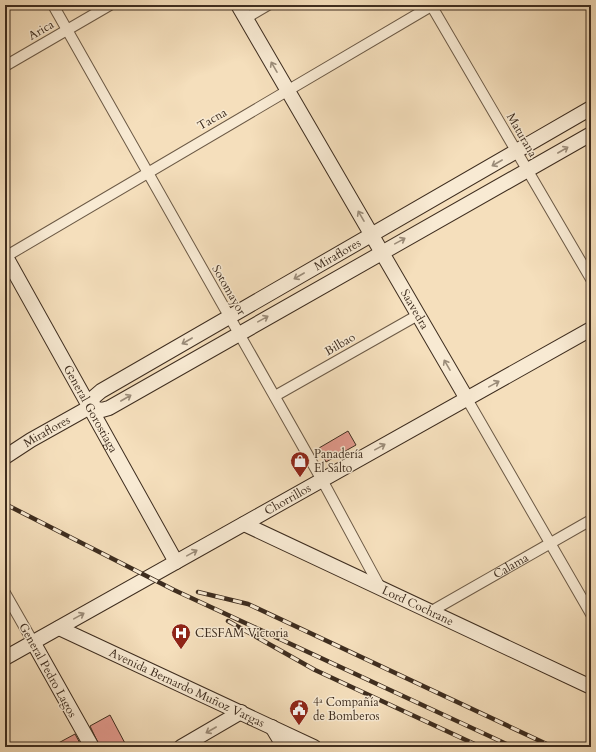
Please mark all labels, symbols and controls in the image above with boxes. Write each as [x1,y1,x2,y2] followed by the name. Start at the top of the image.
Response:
[25,16,57,44] street label: Arica
[270,61,278,73] one-way arrow
[194,104,230,134] street label: Tacna
[503,110,541,161] street label: Maturana
[556,146,568,153] one-way arrow
[491,159,503,167] one-way arrow
[356,210,364,222] one-way arrow
[311,235,364,274] street label: Miraflores
[394,237,406,245] one-way arrow
[208,262,250,318] street label: Sotomayor
[293,272,305,280] one-way arrow
[397,286,433,333] street label: Saavedra
[257,314,269,322] one-way arrow
[322,329,359,359] street label: Bilbao
[181,338,193,346] one-way arrow
[443,359,451,371] one-way arrow
[60,362,122,456] street label: General Gorostiaga
[487,379,499,387] one-way arrow
[120,393,132,401] one-way arrow
[20,412,73,451] street label: Miraflores
[374,443,386,451] one-way arrow
[314,446,364,476] place label: Panadería El Salto
[289,450,311,478] shop icon: Panadería El Salto
[261,480,314,519] street label: Chorrillos
[186,549,198,556] one-way arrow
[490,549,532,582] street label: Calama
[379,582,456,629] street label: Lord Cochrane
[73,612,85,620] one-way arrow
[15,620,81,720] street label: General Pedro Lagos
[170,622,192,650] hospital icon: CESFAM Victoria
[195,625,289,641] place label: CESFAM Victoria
[106,644,267,731] street label: Avenida Bernardo Muñoz Vargas
[313,694,380,724] place label: 4ª Compañía de Bomberos
[288,698,310,726] public building icon: 4ª Compañía de Bomberos
[205,726,217,734] one-way arrow

